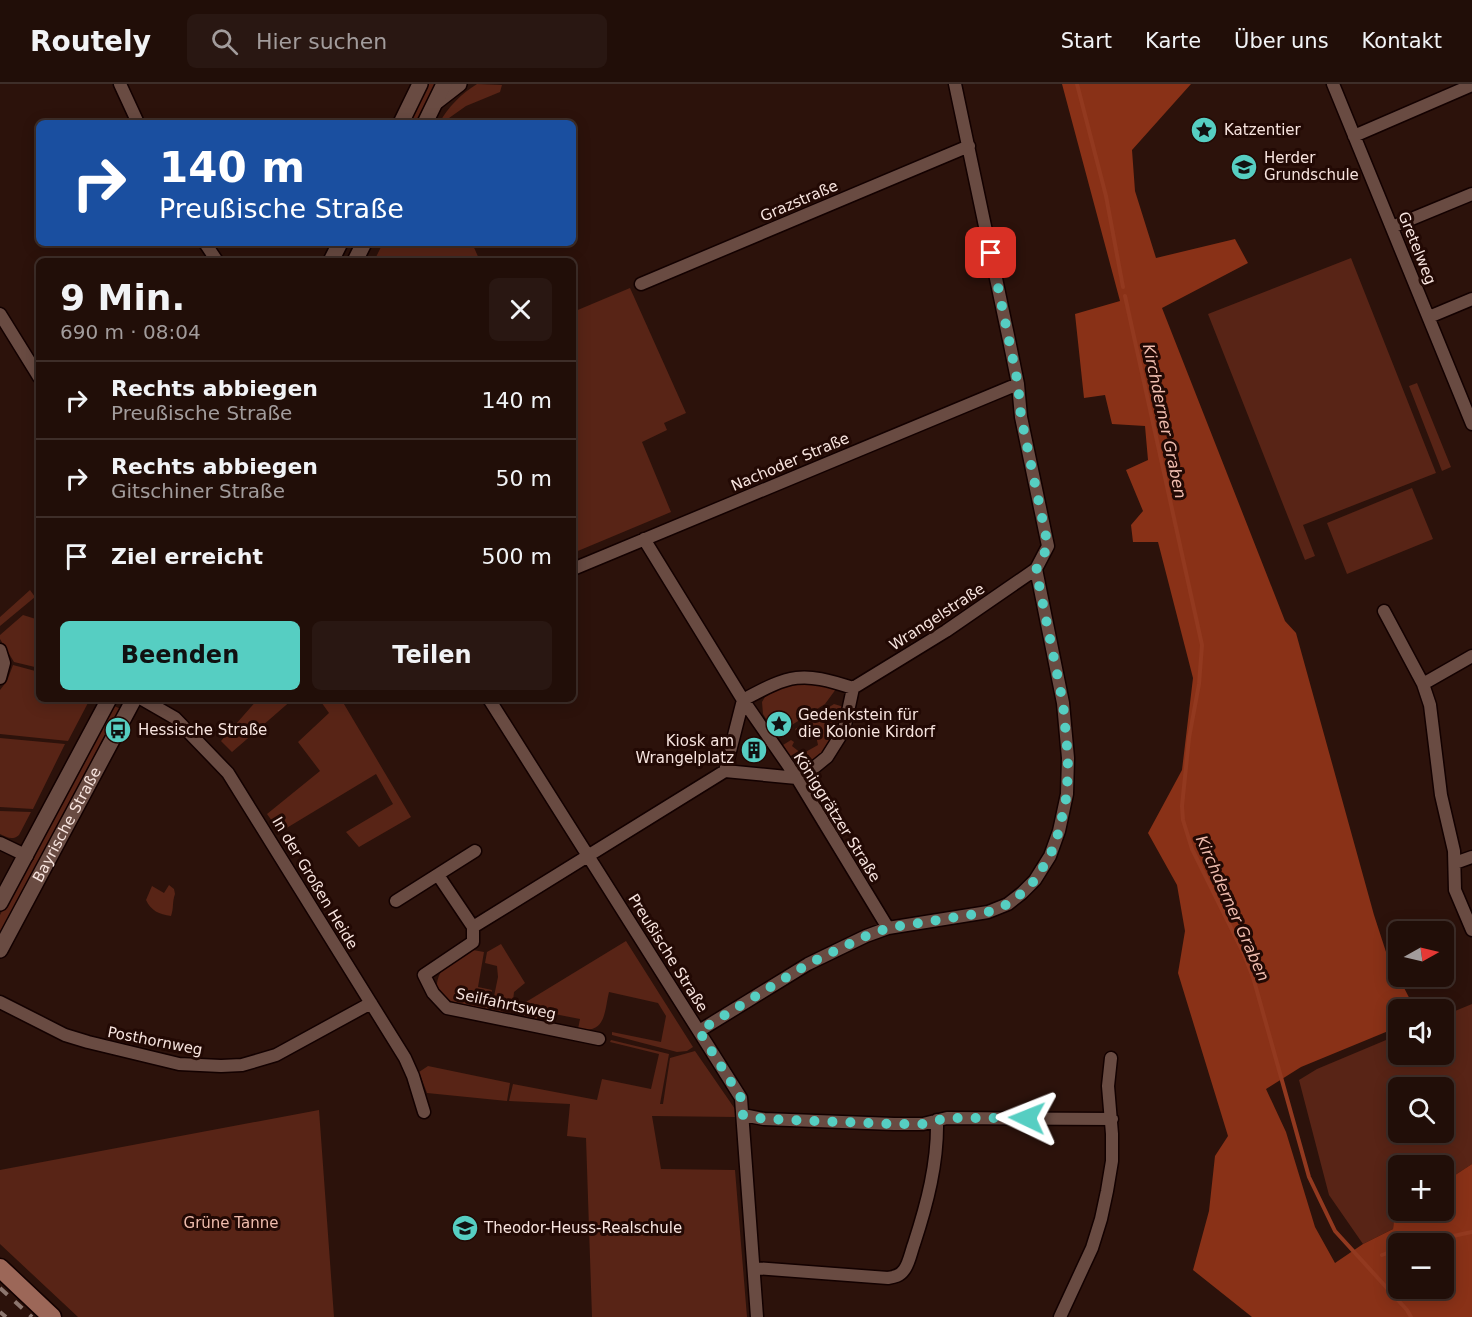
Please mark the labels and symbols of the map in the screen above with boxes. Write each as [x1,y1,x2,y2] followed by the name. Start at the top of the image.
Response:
[1189,115,1219,145] place icon: Katzentier
[1224,121,1302,139] place label: Katzentier
[1264,149,1359,184] place label: Herder Grundschule
[1229,152,1259,182] school or university icon: Herder Grundschule
[757,177,841,225] street label: Grazstraße
[1394,209,1440,287] street label: Gretelweg
[965,227,1016,278] pin
[1139,342,1190,500] water label: Kirchderner Graben
[728,429,852,495] street label: Nachoder Straße
[886,580,988,654] street label: Wrangelstraße
[798,706,936,741] place label: Gedenkstein für die Kolonie Kirdorf
[764,709,794,739] place icon: Gedenkstein für die Kolonie Kirdorf
[103,715,133,745] bus stop icon: Hessische Straße
[138,721,267,739] place label: Hessische Straße
[635,732,734,767] place label: Kiosk am Wrangelplatz
[739,735,769,765] building icon: Kiosk am Wrangelplatz
[790,749,884,885] street label: Königgrätzer Straße
[29,764,105,885] street label: Bayrische Straße
[268,813,362,953] street label: In der Großen Heide
[1192,832,1273,984] water label: Kirchderner Graben
[624,891,712,1015] street label: Preußische Straße
[1388,921,1454,987] north arrow
[454,985,558,1023] street label: Seilfahrtsweg
[106,1023,204,1059] street label: Posthornweg
[995,1086,1059,1150] position arrow
[450,1213,480,1243] school or university icon: Theodor-Heuss-Realschule
[184,1214,278,1232] park label: Grüne Tanne
[483,1219,682,1237] place label: Theodor-Heuss-Realschule

